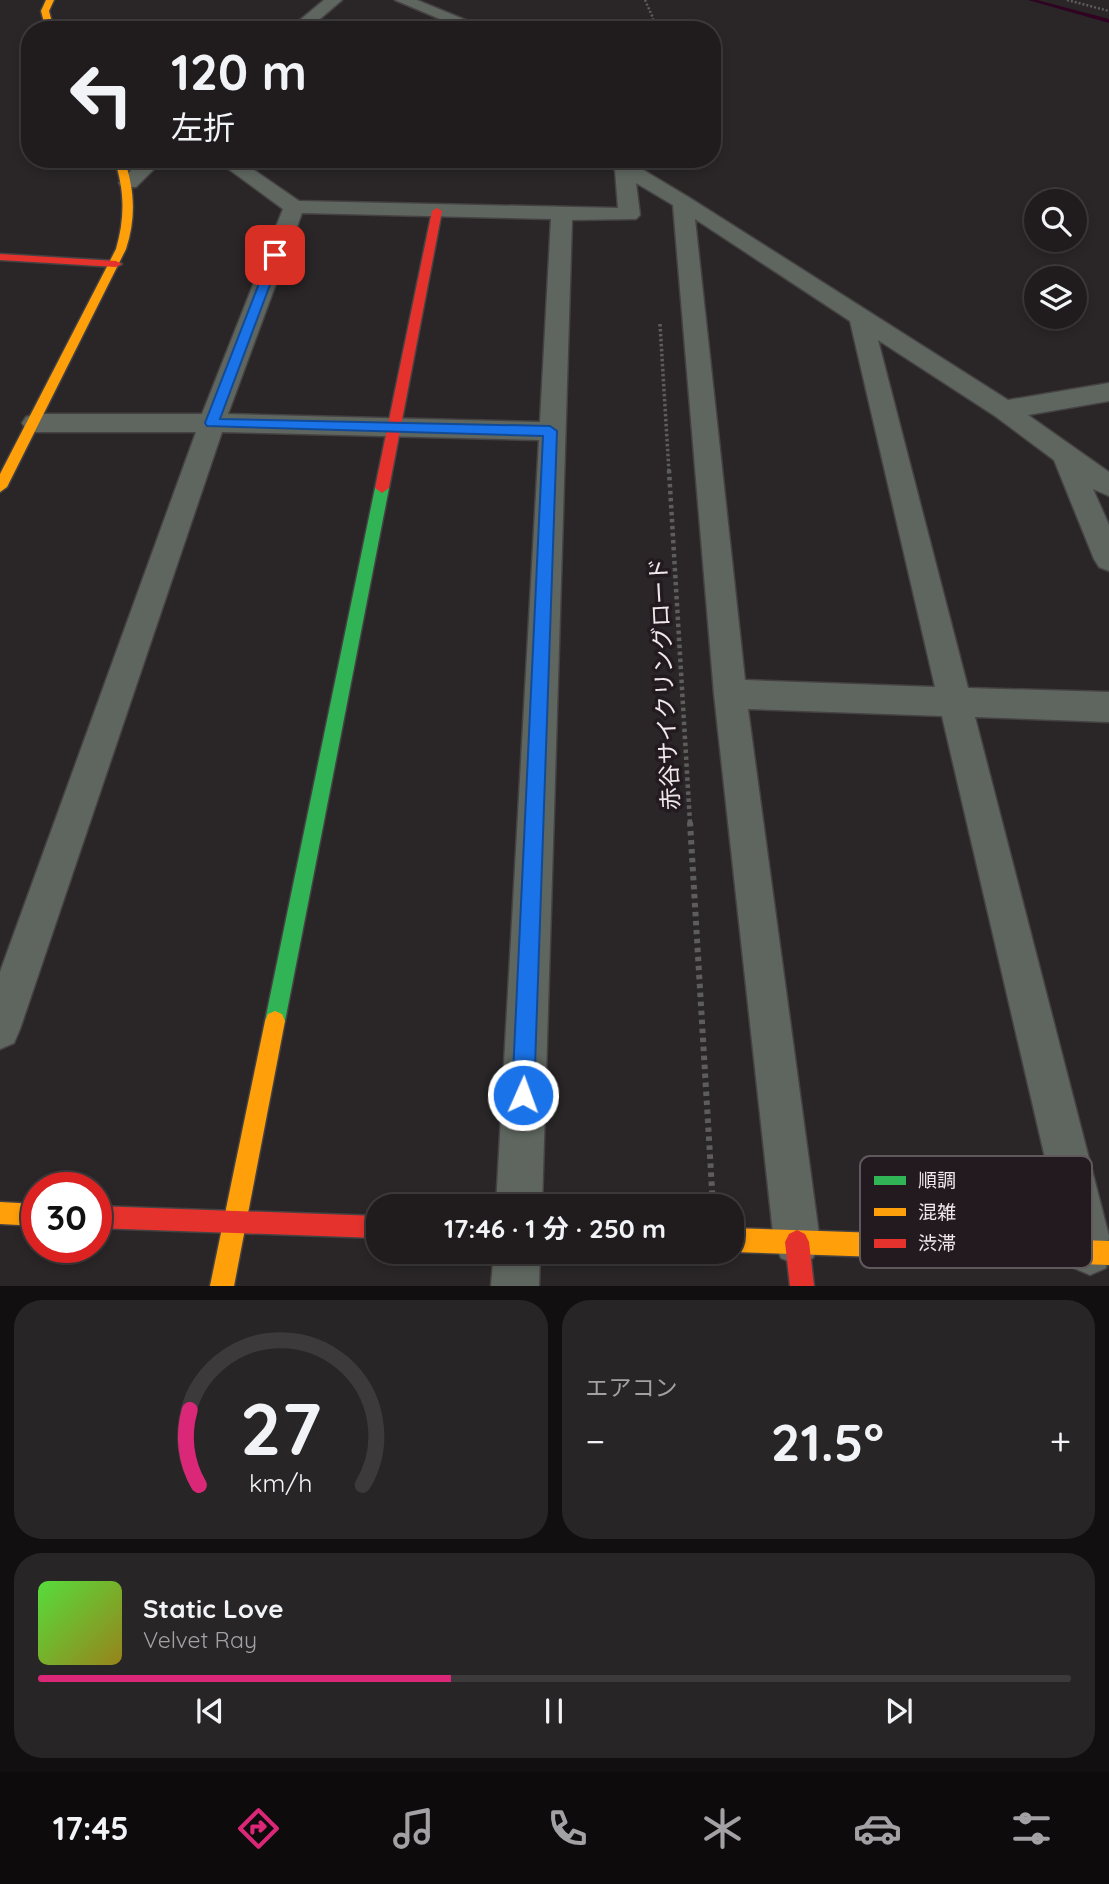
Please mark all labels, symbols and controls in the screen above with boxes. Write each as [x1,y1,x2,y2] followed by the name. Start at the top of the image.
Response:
[171,41,307,102] text: 120 m
[56,49,147,140] icon: left
[171,107,235,147] text: 左折
[1024,189,1087,329] map controls
[1024,189,1087,252] button: search
[245,225,305,285] pin
[256,236,294,274] icon: arrive
[1024,266,1087,329] button: layers
[643,557,685,811] street label: 赤谷サイクリングロード
[486,1058,560,1132] position arrow
[860,1156,1092,1268] legend
[918,1168,956,1192] text: 順調
[21,1172,112,1263] speed limit sign: 30
[918,1200,956,1224] text: 混雑
[444,1212,666,1245] text: 17:46 · 1 分 · 250 m
[918,1231,956,1255] text: 渋滞
[586,1373,678,1402] text: エアコン
[240,1383,321,1474] text: 27
[771,1409,884,1474] text: 21.5°
[586,1417,605,1465] text: −
[1050,1417,1071,1465] text: +
[249,1467,312,1498] text: km/h
[143,1592,284,1625] text: Static Love
[143,1625,257,1654] text: Velvet Ray
[191,1692,229,1730] icon: previous
[535,1692,573,1730] icon: pause
[880,1692,918,1730] icon: next
[234,1804,283,1853] icon: directions
[389,1804,438,1853] icon: music
[543,1804,592,1853] icon: phone
[698,1804,747,1853] icon: climate
[853,1804,902,1853] icon: car
[1007,1804,1056,1853] icon: filters
[53,1808,129,1848] text: 17:45

